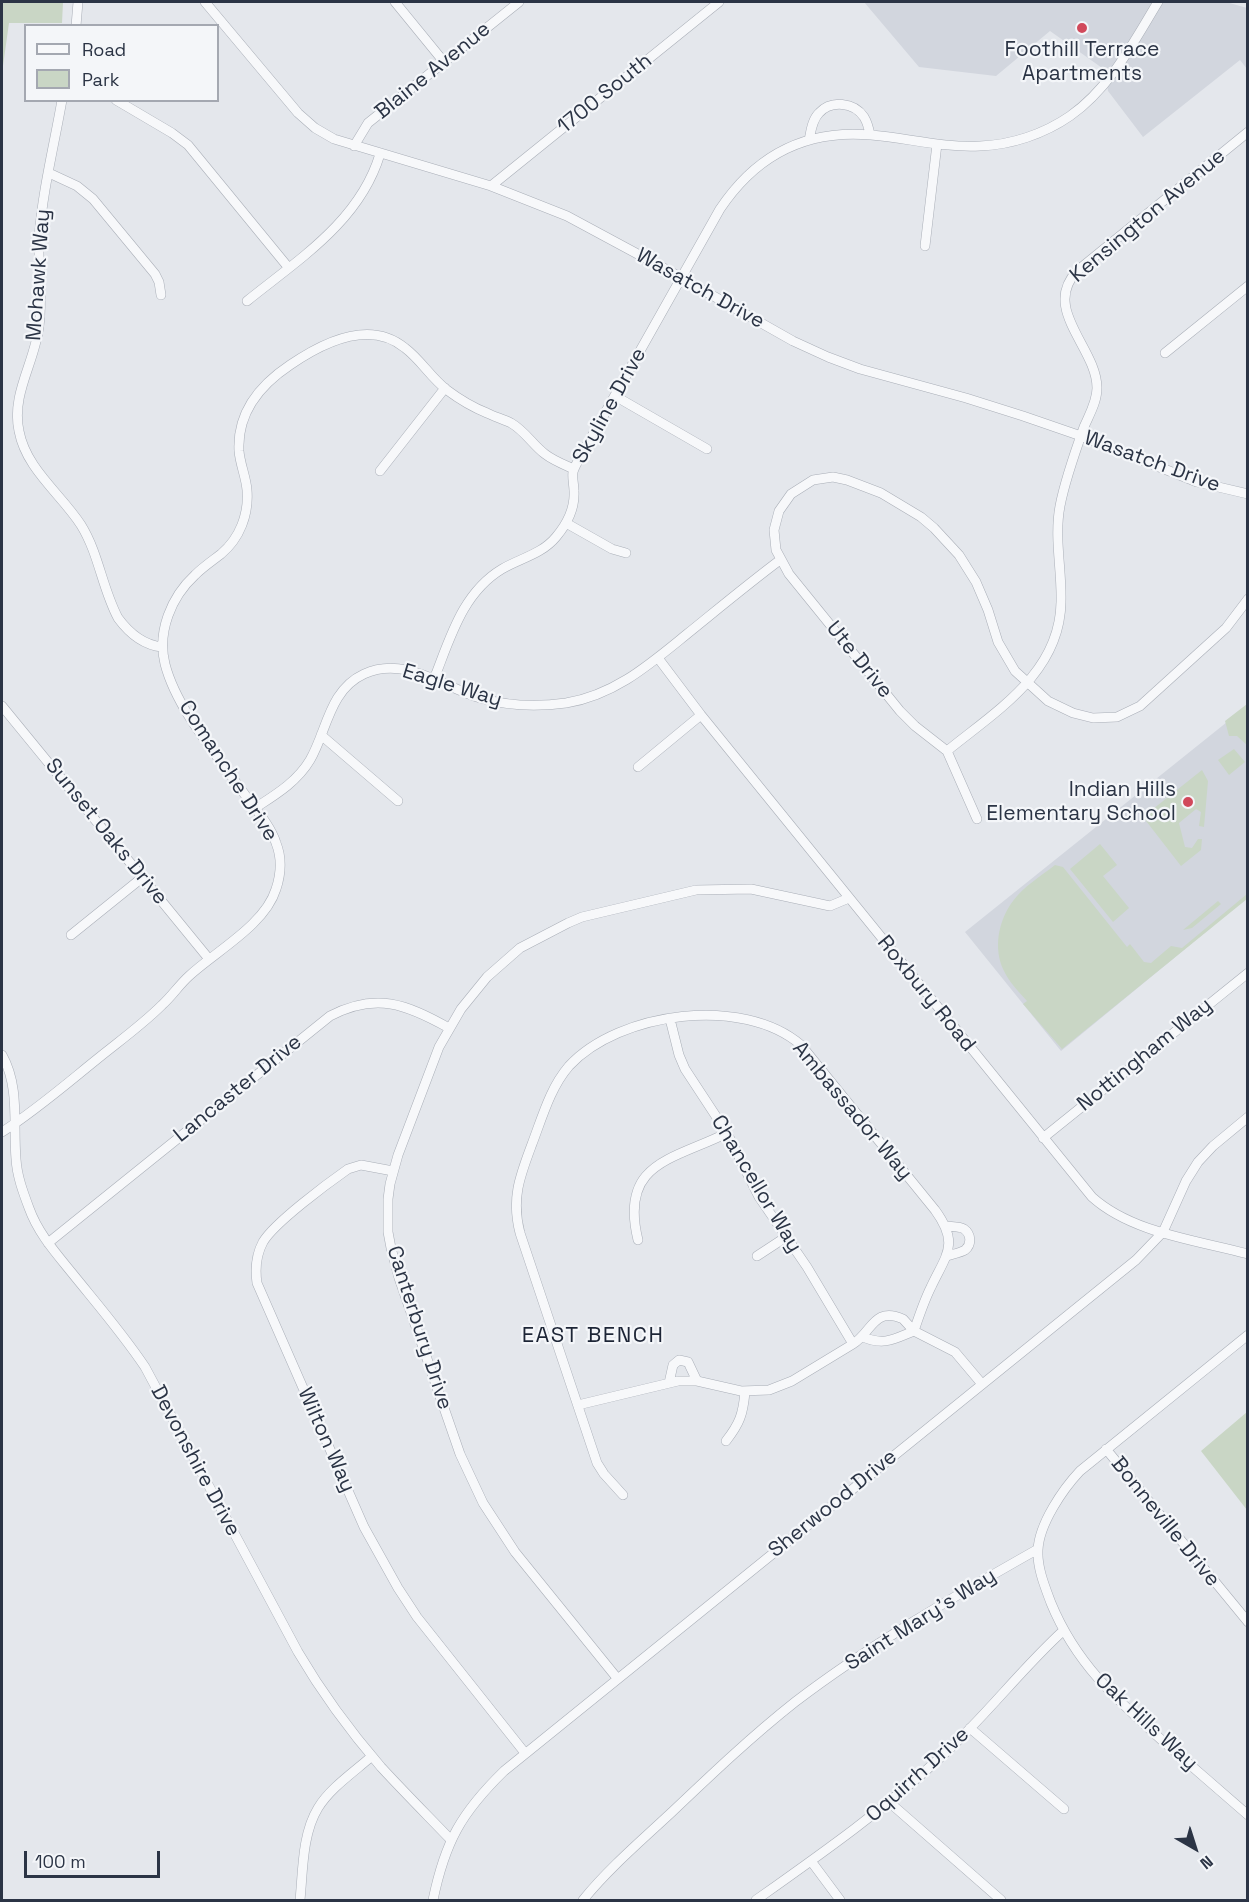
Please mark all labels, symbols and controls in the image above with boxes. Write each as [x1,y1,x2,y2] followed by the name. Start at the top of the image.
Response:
[370,17,496,125] street label: Blaine Avenue
[1075,21,1089,35] marker: Foothill Terrace Apartments
[24,24,219,102] legend
[1004,37,1160,87] place label: Foothill Terrace Apartments
[82,38,126,61] text: Road
[553,48,657,140] street label: 1700 South
[82,68,119,91] text: Park
[1065,144,1231,288] street label: Kensington Avenue
[22,208,56,342] street label: Mohawk Way
[631,243,769,335] street label: Wasatch Drive
[568,344,652,468] street label: Skyline Drive
[1081,426,1223,498] street label: Wasatch Drive
[820,617,898,703] street label: Ute Drive
[399,659,505,713] street label: Eagle Way
[173,696,283,846] street label: Comanche Drive
[39,754,173,910] street label: Sunset Oaks Drive
[986,777,1176,827] place label: Indian Hills Elementary School
[1181,795,1195,809] marker: Indian Hills Elementary School
[872,931,980,1057] street label: Roxbury Road
[1073,993,1217,1117] street label: Nottingham Way
[169,1030,307,1148] street label: Lancaster Drive
[787,1037,917,1185] street label: Ambassador Way
[705,1111,807,1257] street label: Chancellor Way
[381,1243,457,1413] street label: Canterbury Drive
[522,1323,664,1349] district label: EAST BENCH
[145,1381,245,1541] street label: Devonshire Drive
[292,1384,360,1496] street label: Wilton Way
[764,1445,902,1563] street label: Sherwood Drive
[1105,1452,1225,1592] street label: Bonneville Drive
[841,1563,1001,1677] street label: Saint Mary's Way
[1089,1668,1203,1776] street label: Oak Hills Way
[861,1722,975,1828] street label: Oquirrh Drive
[1165,1818,1225,1878] north arrow
[27,1839,164,1877] scale bar
[35,1850,86,1873] text: 100 m
[1196,1851,1217,1874] text: N

